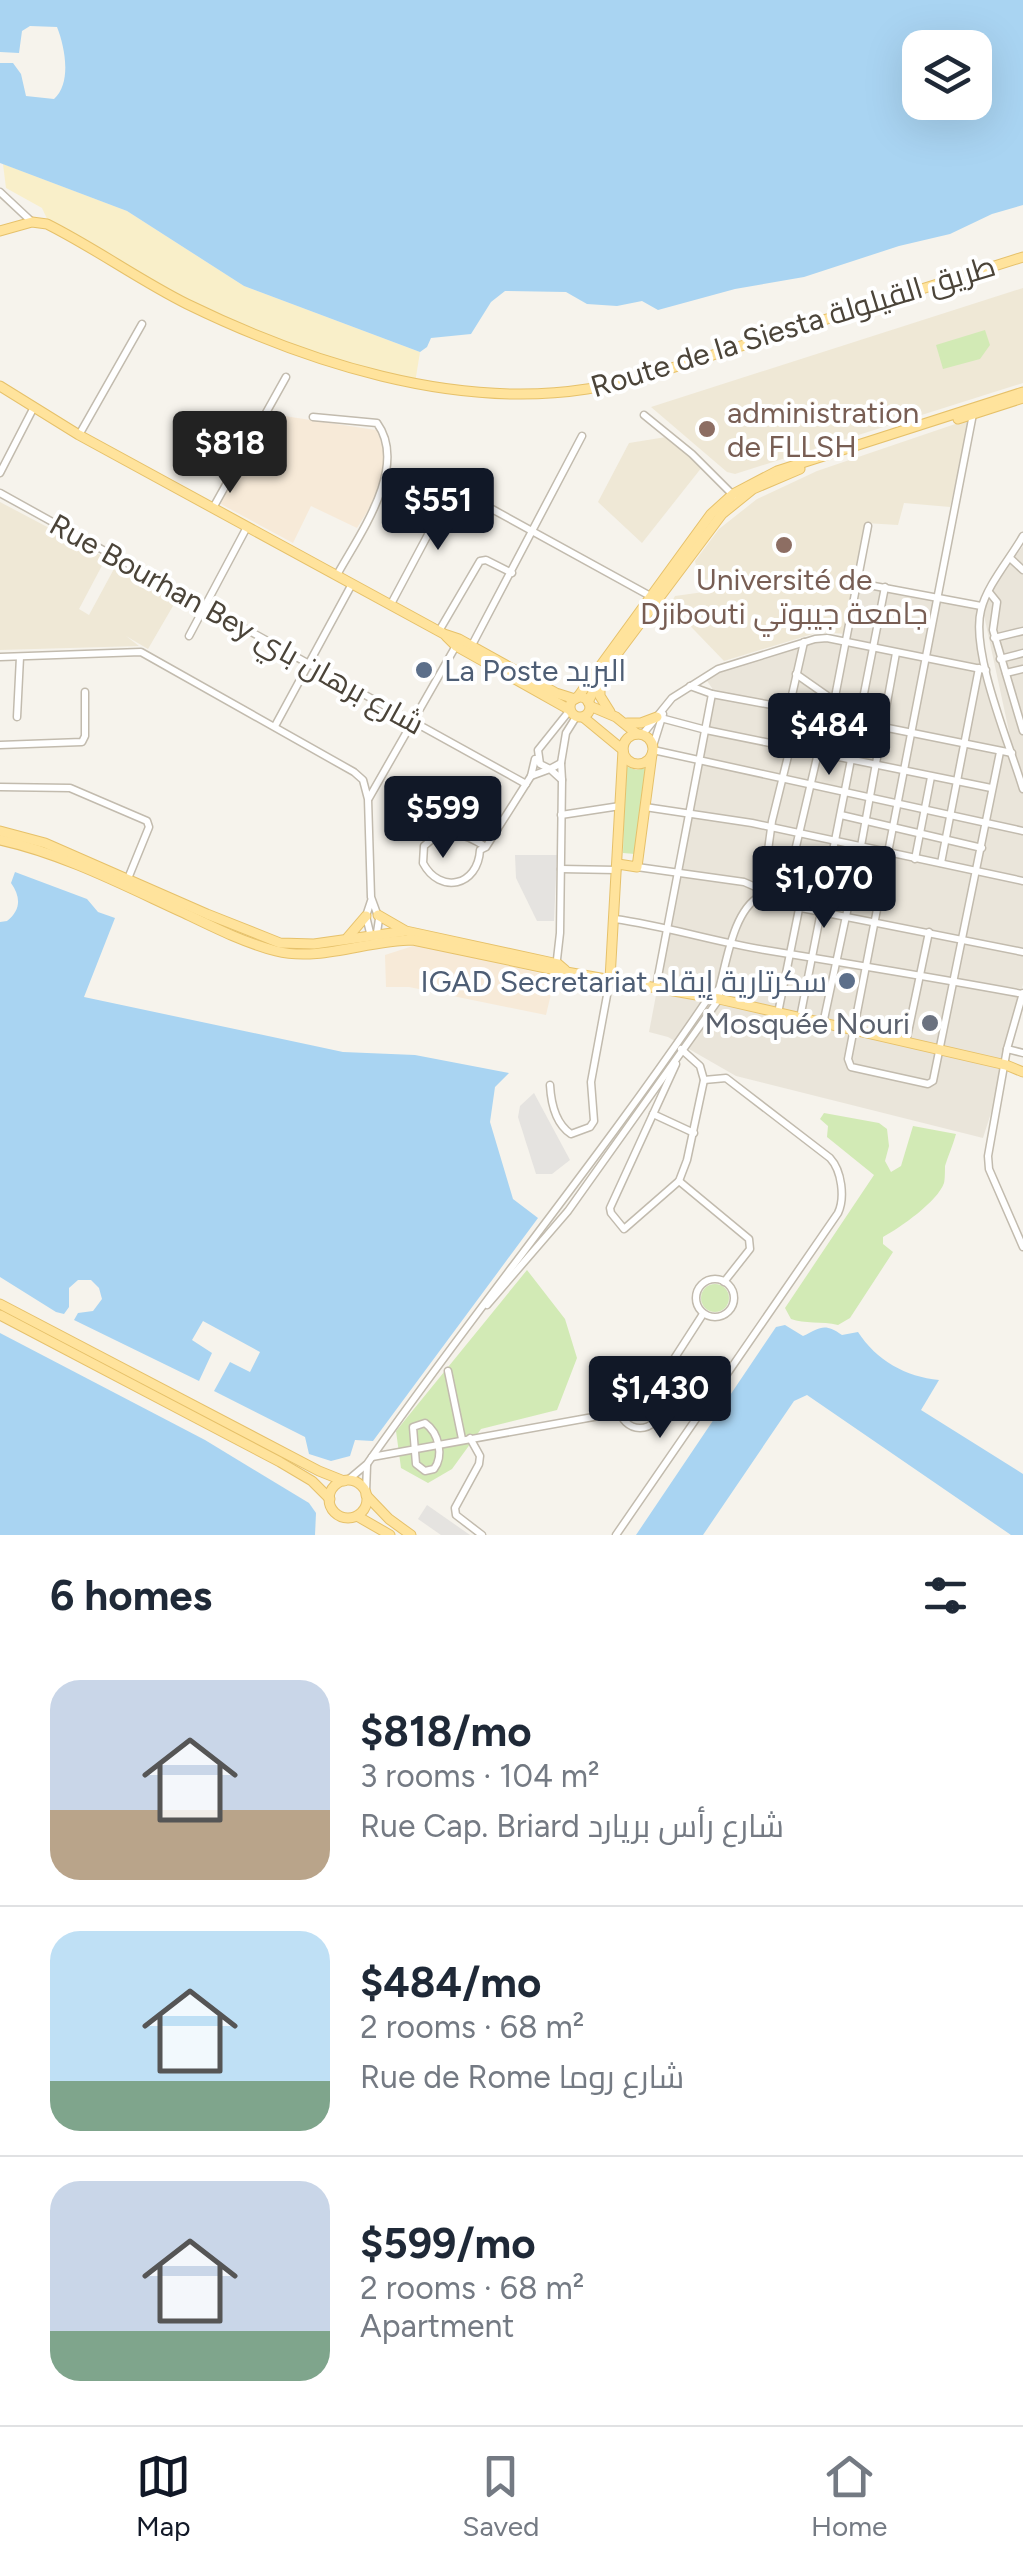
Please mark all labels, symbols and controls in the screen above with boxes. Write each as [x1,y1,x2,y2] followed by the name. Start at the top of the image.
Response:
[902,30,992,120] map controls
[902,30,992,120] button: layers
[586,247,1000,405] street label: Route de la Siesta طريق القيلولة
[727,394,919,465] place label: administration de FLLSH
[171,411,289,496] pin: $818
[696,418,718,440] marker: administration de FLLSH
[195,424,265,462] text: $818
[379,468,497,553] pin: $551
[404,481,472,519] text: $551
[41,506,431,747] street label: Rue Bourhan Bey شارع برهان باي
[773,534,795,556] marker: Université de Djibouti جامعة جيبوتي
[640,561,928,637] place label: Université de Djibouti جامعة جيبوتي
[444,652,626,689] place label: La Poste البريد
[413,659,435,681] marker: La Poste البريد
[770,693,888,778] pin: $484
[790,706,868,744] text: $484
[384,776,502,861] pin: $599
[406,789,480,827] text: $599
[743,846,905,931] pin: $1,070
[775,859,873,897] text: $1,070
[421,963,827,1000] place label: IGAD Secretariat سكرتارية إيقاد
[836,970,858,992] marker: IGAD Secretariat سكرتارية إيقاد
[705,1005,910,1042] place label: Mosquée Nouri
[919,1012,941,1034] marker: Mosquée Nouri
[579,1356,741,1441] pin: $1,430
[611,1369,709,1407] text: $1,430
[918,1568,973,1623] icon: filters
[50,1570,212,1621] text: 6 homes
[360,1706,532,1757] text: $818/mo
[130,1720,250,1840] icon: home
[360,1757,600,1795] text: 3 rooms · 104 m²
[360,1807,784,1845] text: Rue Cap. Briard شارع رأس بريارد
[360,1957,541,2008] text: $484/mo
[130,1971,250,2091] icon: home
[360,2008,584,2046] text: 2 rooms · 68 m²
[360,2058,684,2096] text: Rue de Rome شارع روما
[360,2218,536,2269] text: $599/mo
[130,2221,250,2341] icon: home
[360,2269,584,2307] text: 2 rooms · 68 m²
[360,2307,514,2345] text: Apartment
[136,2449,191,2543] tab: Map
[462,2449,539,2543] tab: Saved
[811,2449,887,2543] tab: Home

